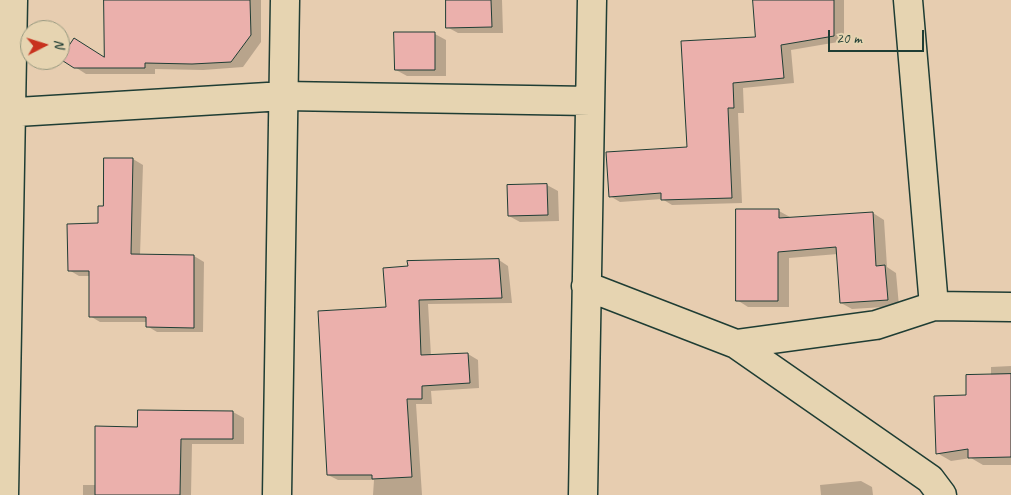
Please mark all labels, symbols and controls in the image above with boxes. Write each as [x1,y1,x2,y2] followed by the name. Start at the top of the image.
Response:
[20,20,70,70] north arrow
[831,20,927,52] scale bar
[836,29,862,48] text: 20 m
[51,39,68,49] text: N

